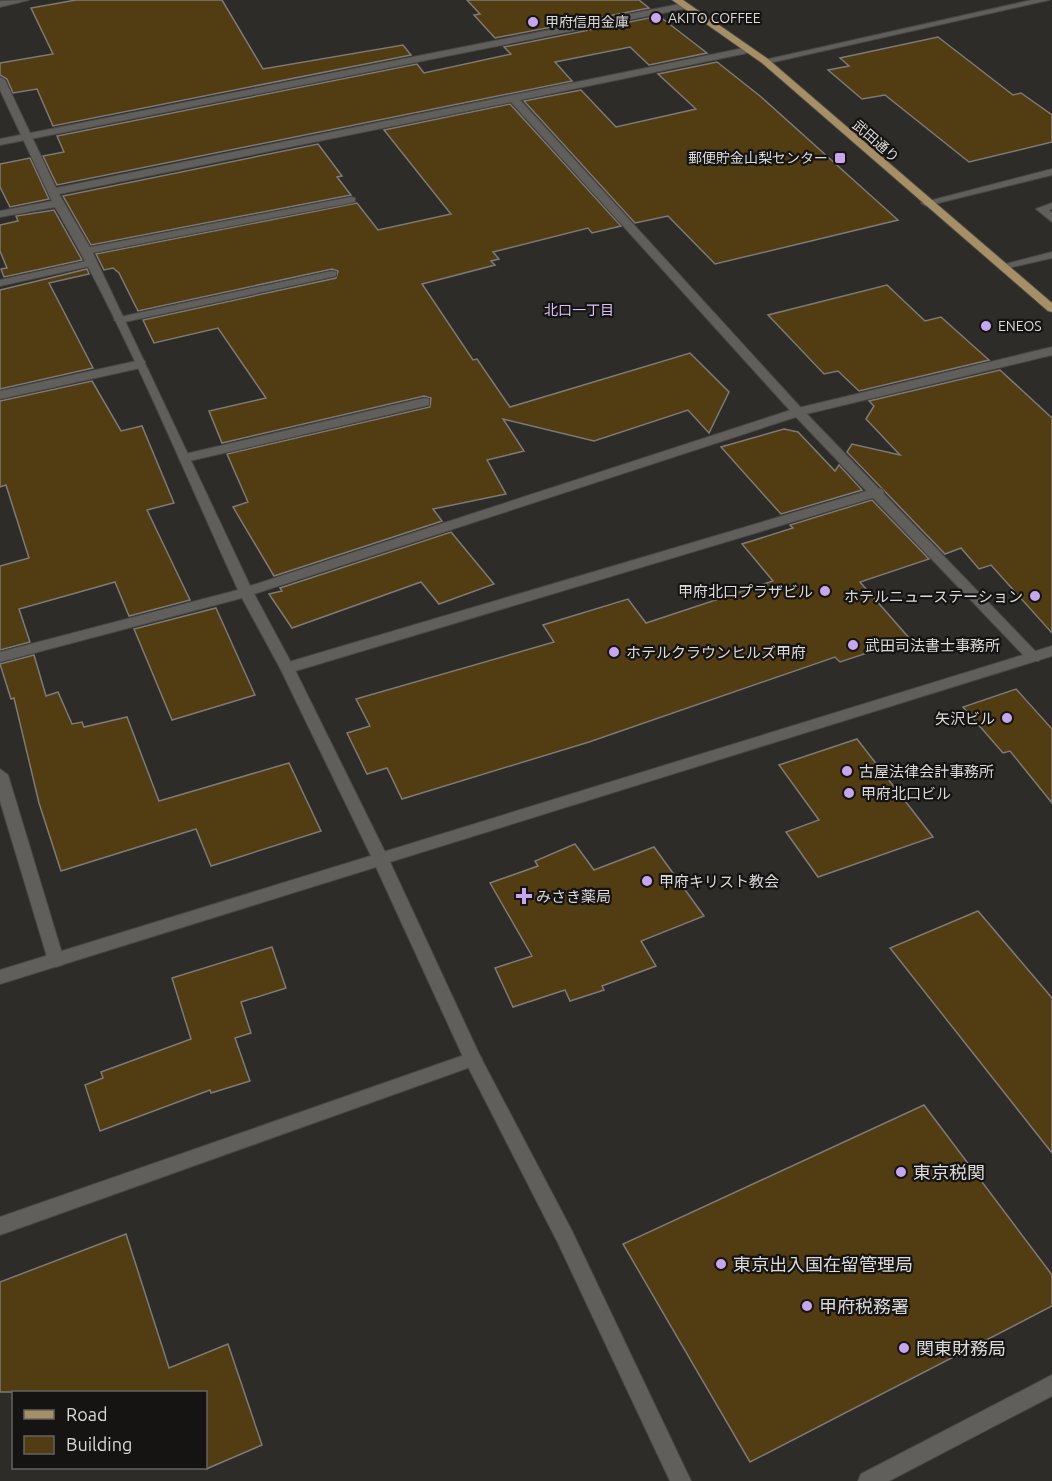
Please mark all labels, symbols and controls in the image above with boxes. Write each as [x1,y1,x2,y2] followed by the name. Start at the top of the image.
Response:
[668,10,761,26] place label: AKITO COFFEE
[649,11,663,25] marker: AKITO COFFEE
[545,14,629,30] place label: 甲府信用金庫
[526,15,540,29] marker: 甲府信用金庫
[850,117,902,165] street label: 武田通り
[688,150,828,166] place label: 郵便貯金山梨センター
[833,151,847,165] marker: 郵便貯金山梨センター
[544,302,614,318] district label: 北口一丁目
[998,318,1042,334] place label: ENEOS
[979,319,993,333] marker: ENEOS
[678,583,813,600] place label: 甲府北口プラザビル
[818,584,832,598] marker: 甲府北口プラザビル
[844,588,1023,605] place label: ホテルニューステーション
[1028,589,1042,603] marker: ホテルニューステーション
[865,637,1000,654] place label: 武田司法書士事務所
[846,638,860,652] marker: 武田司法書士事務所
[626,644,806,661] place label: ホテルクラウンヒルズ甲府
[607,645,621,659] marker: ホテルクラウンヒルズ甲府
[935,710,995,727] place label: 矢沢ビル
[1000,711,1014,725] marker: 矢沢ビル
[859,763,994,780] place label: 古屋法律会計事務所
[840,764,854,778] marker: 古屋法律会計事務所
[861,785,951,802] place label: 甲府北口ビル
[842,786,856,800] marker: 甲府北口ビル
[659,873,779,890] place label: 甲府キリスト教会
[640,874,654,888] marker: 甲府キリスト教会
[536,888,611,905] place label: みさき薬局
[517,889,531,903] marker: みさき薬局
[913,1162,985,1182] place label: 東京税関
[894,1165,908,1179] marker: 東京税関
[733,1254,913,1274] place label: 東京出入国在留管理局
[714,1257,728,1271] marker: 東京出入国在留管理局
[819,1296,909,1316] place label: 甲府税務署
[800,1299,814,1313] marker: 甲府税務署
[916,1338,1006,1358] place label: 関東財務局
[897,1341,911,1355] marker: 関東財務局
[12,1391,207,1469] legend
[66,1404,108,1424] text: Road
[66,1434,132,1454] text: Building

